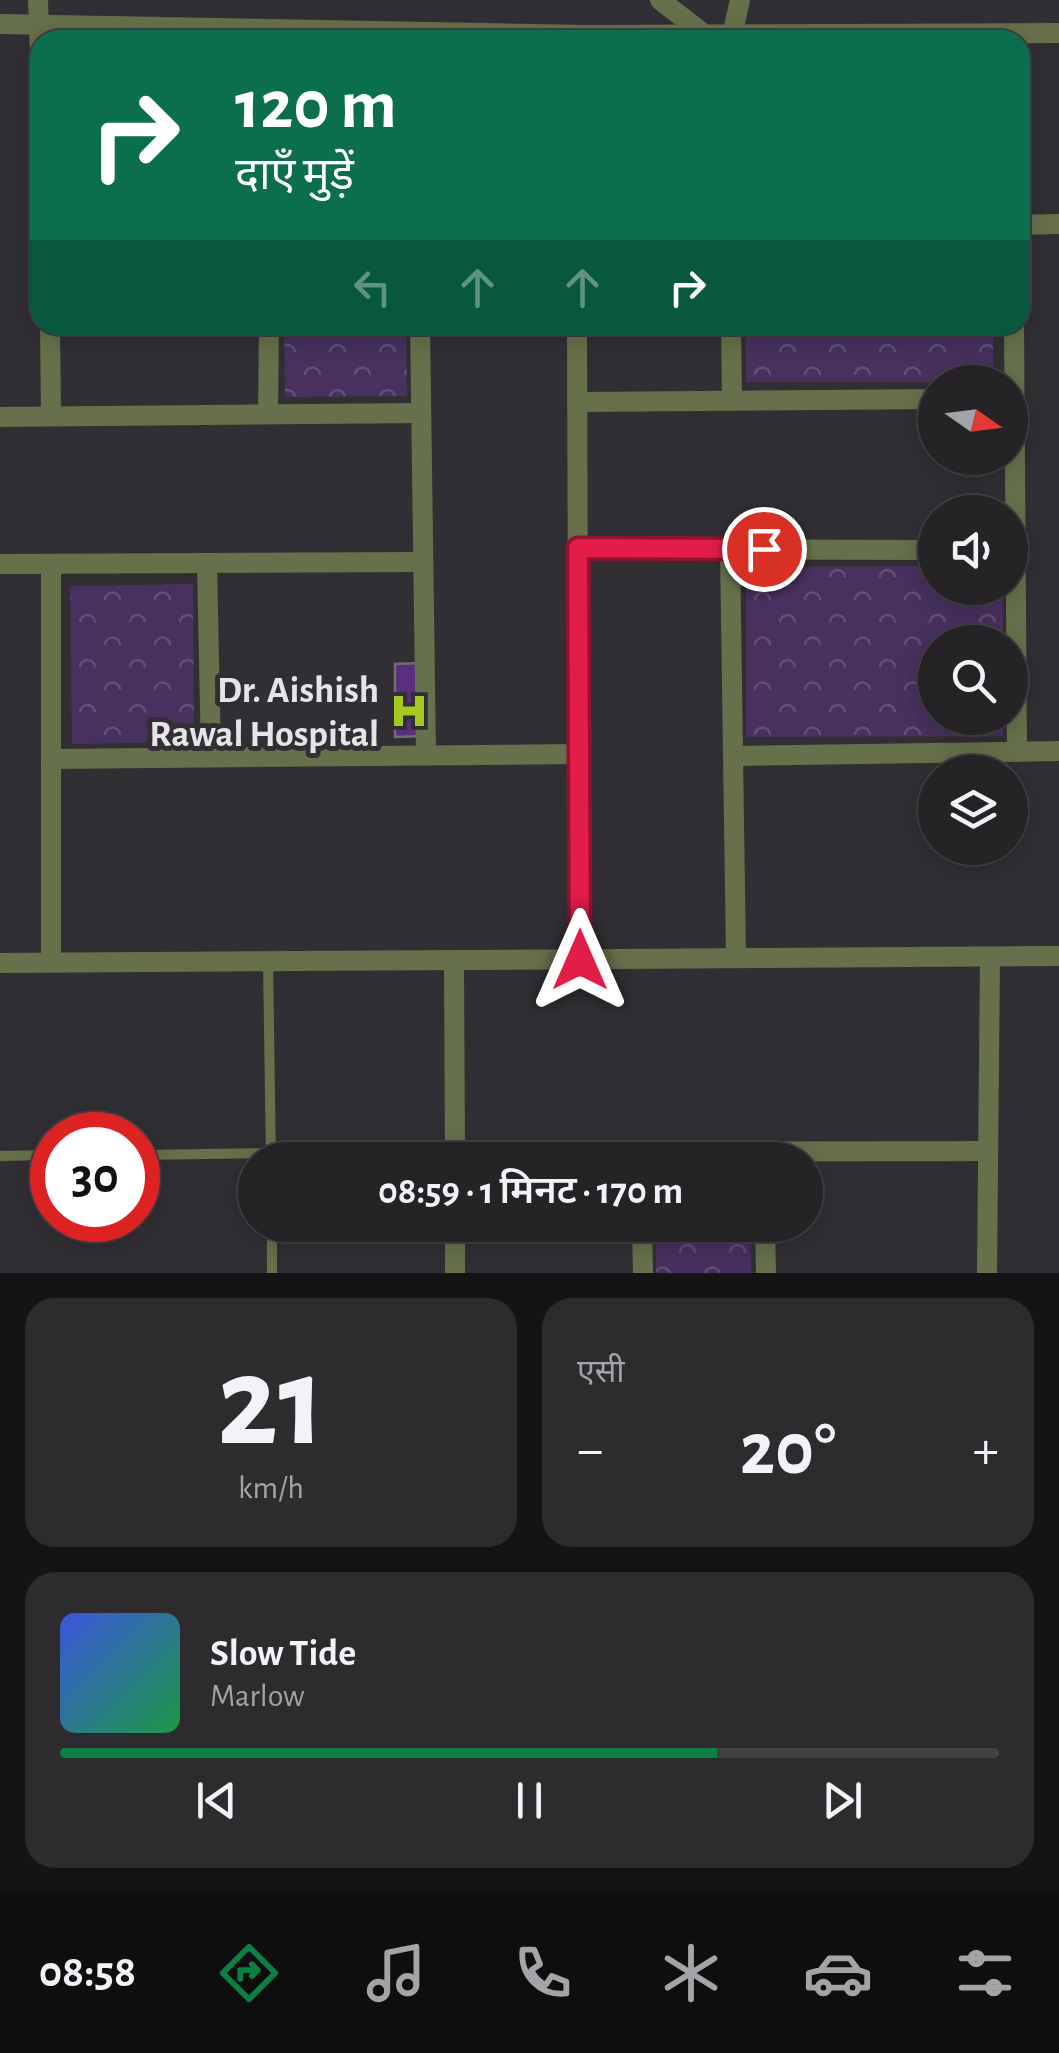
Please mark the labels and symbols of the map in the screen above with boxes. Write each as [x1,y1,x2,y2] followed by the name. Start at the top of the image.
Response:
[918,365,1028,475] north arrow
[722,507,807,592] pin
[149,672,379,754] place label: Dr. Aishish Rawal Hospital
[388,690,430,732] hospital icon: Dr. Aishish Rawal Hospital
[528,908,632,1012] position arrow
[30,1112,160,1242] speed limit sign: 30

